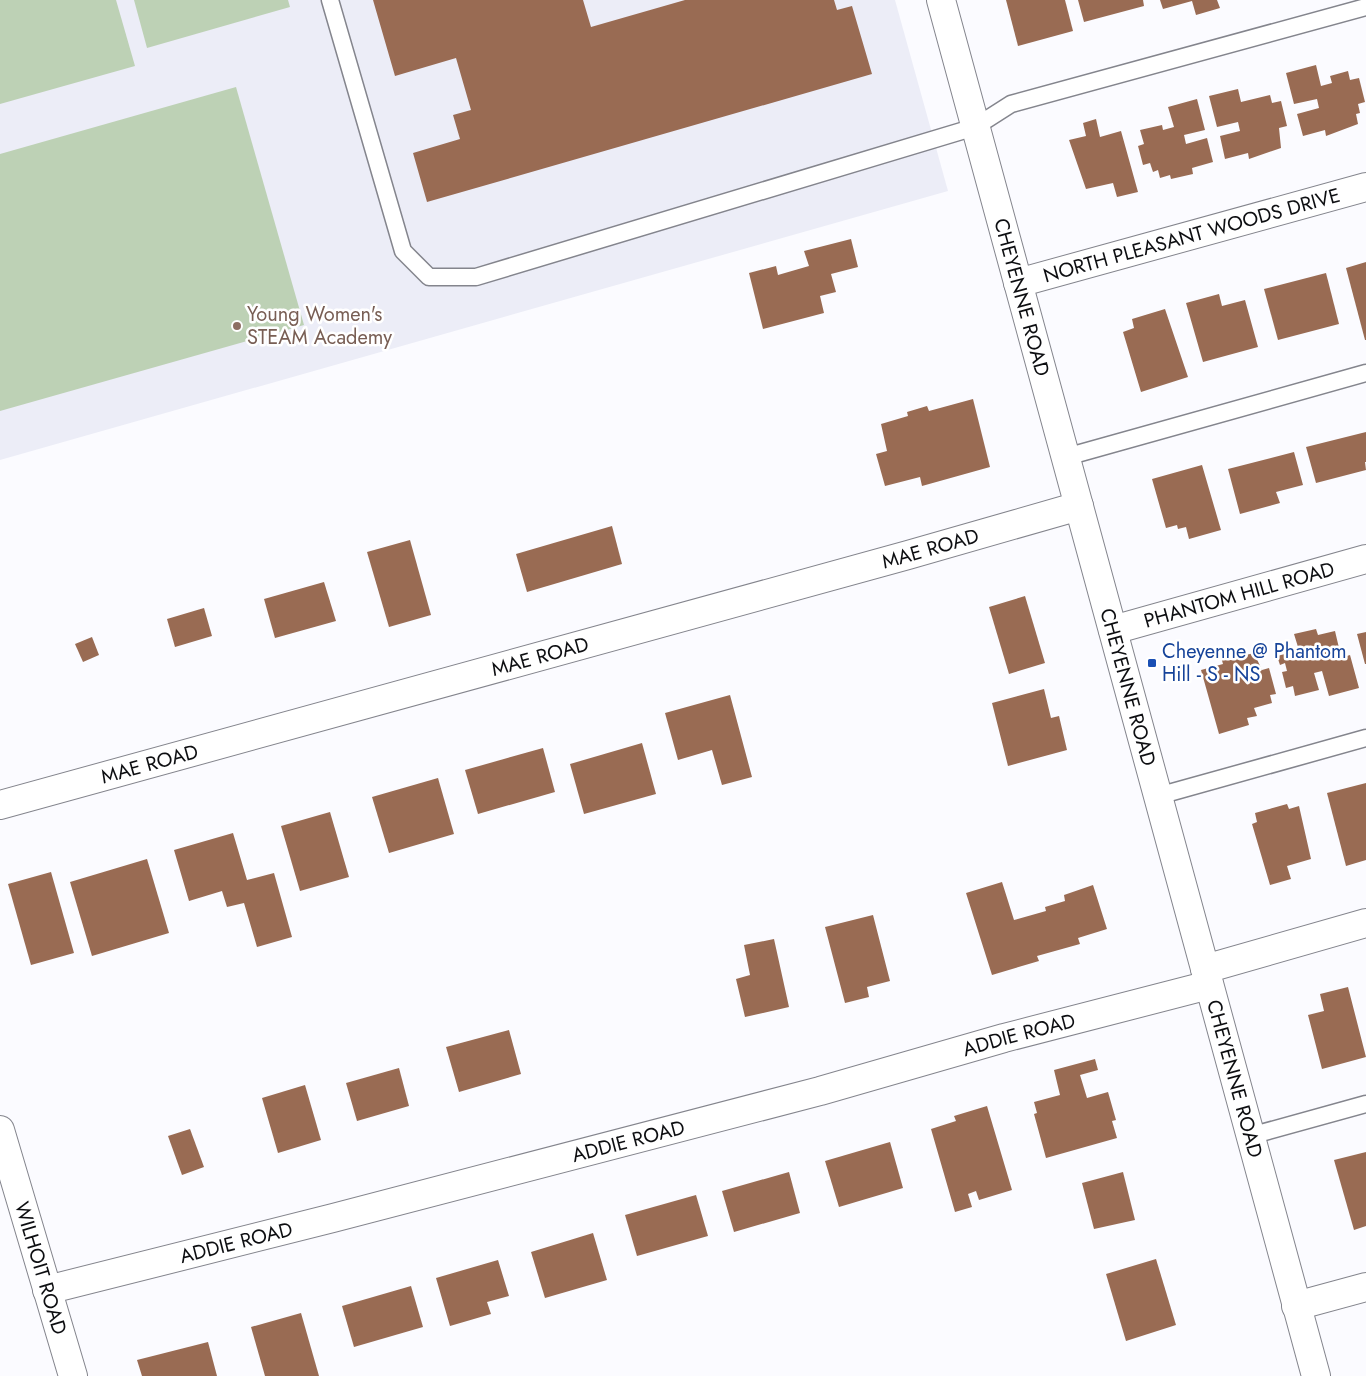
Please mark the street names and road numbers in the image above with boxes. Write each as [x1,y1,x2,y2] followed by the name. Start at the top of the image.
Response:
[1040,181,1343,290] street label: NORTH PLEASANT WOODS DRIVE
[986,215,1057,379] street label: CHEYENNE ROAD
[879,521,982,577] street label: MAE ROAD
[1141,555,1338,636] street label: PHANTOM HILL ROAD
[1092,605,1163,769] street label: CHEYENNE ROAD
[488,630,592,684] street label: MAE ROAD
[98,737,201,792] street label: MAE ROAD
[1199,997,1270,1161] street label: CHEYENNE ROAD
[959,1006,1079,1064] street label: ADDIE ROAD
[569,1113,688,1170] street label: ADDIE ROAD
[7,1198,74,1338] street label: WILHOIT ROAD
[177,1215,296,1271] street label: ADDIE ROAD

